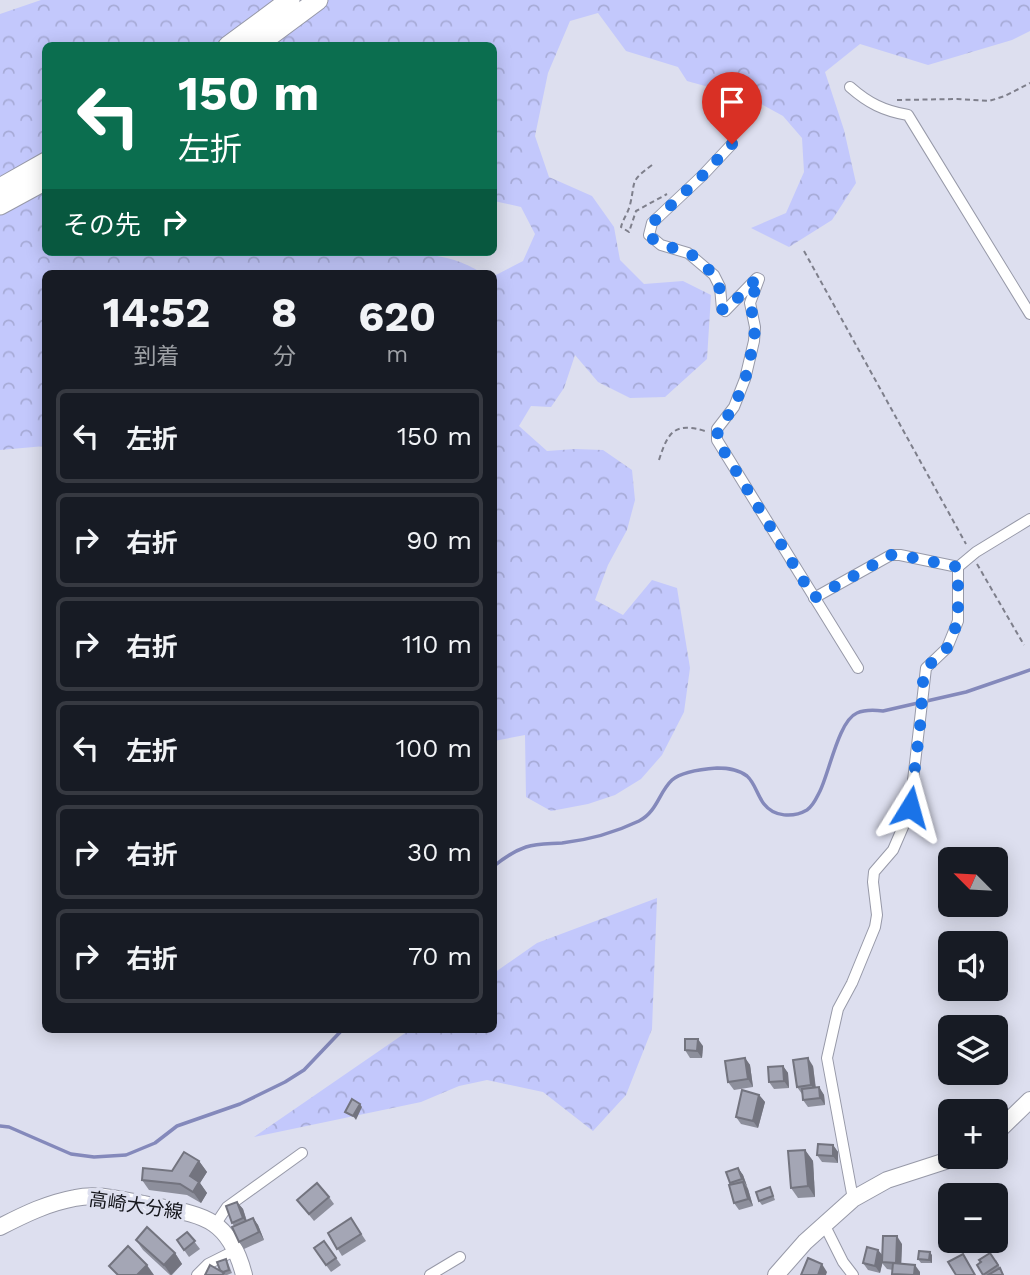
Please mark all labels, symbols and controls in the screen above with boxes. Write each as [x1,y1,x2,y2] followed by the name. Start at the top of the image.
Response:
[178,64,319,122] text: 150 m
[63,70,154,161] icon: left
[702,72,762,144] pin
[713,83,751,121] icon: arrive
[178,130,242,168] text: 左折
[155,203,193,241] icon: right
[63,210,141,240] text: その先
[103,288,210,337] text: 14:52
[271,288,297,337] text: 8
[358,292,436,341] text: 620
[386,341,408,368] text: m
[134,343,180,370] text: 到着
[273,343,296,370] text: 分
[67,417,105,455] icon: left
[397,421,472,451] text: 150 m
[126,424,178,454] text: 左折
[67,521,105,559] icon: right
[406,525,472,555] text: 90 m
[126,528,178,558] text: 右折
[67,625,105,663] icon: right
[402,629,472,659] text: 110 m
[126,632,178,662] text: 右折
[67,729,105,767] icon: left
[396,733,472,763] text: 100 m
[126,736,178,766] text: 左折
[873,770,947,844] position arrow
[67,833,105,871] icon: right
[407,837,472,867] text: 30 m
[126,840,178,870] text: 右折
[938,847,1008,917] north arrow
[938,847,1008,1253] map controls
[938,931,1008,1001] button: sound
[67,937,105,975] icon: right
[408,941,472,971] text: 70 m
[126,944,178,974] text: 右折
[938,1015,1008,1085] button: layers
[938,1099,1008,1169] button: +
[938,1183,1008,1253] button: −
[87,1187,185,1223] street label: 高崎大分線

